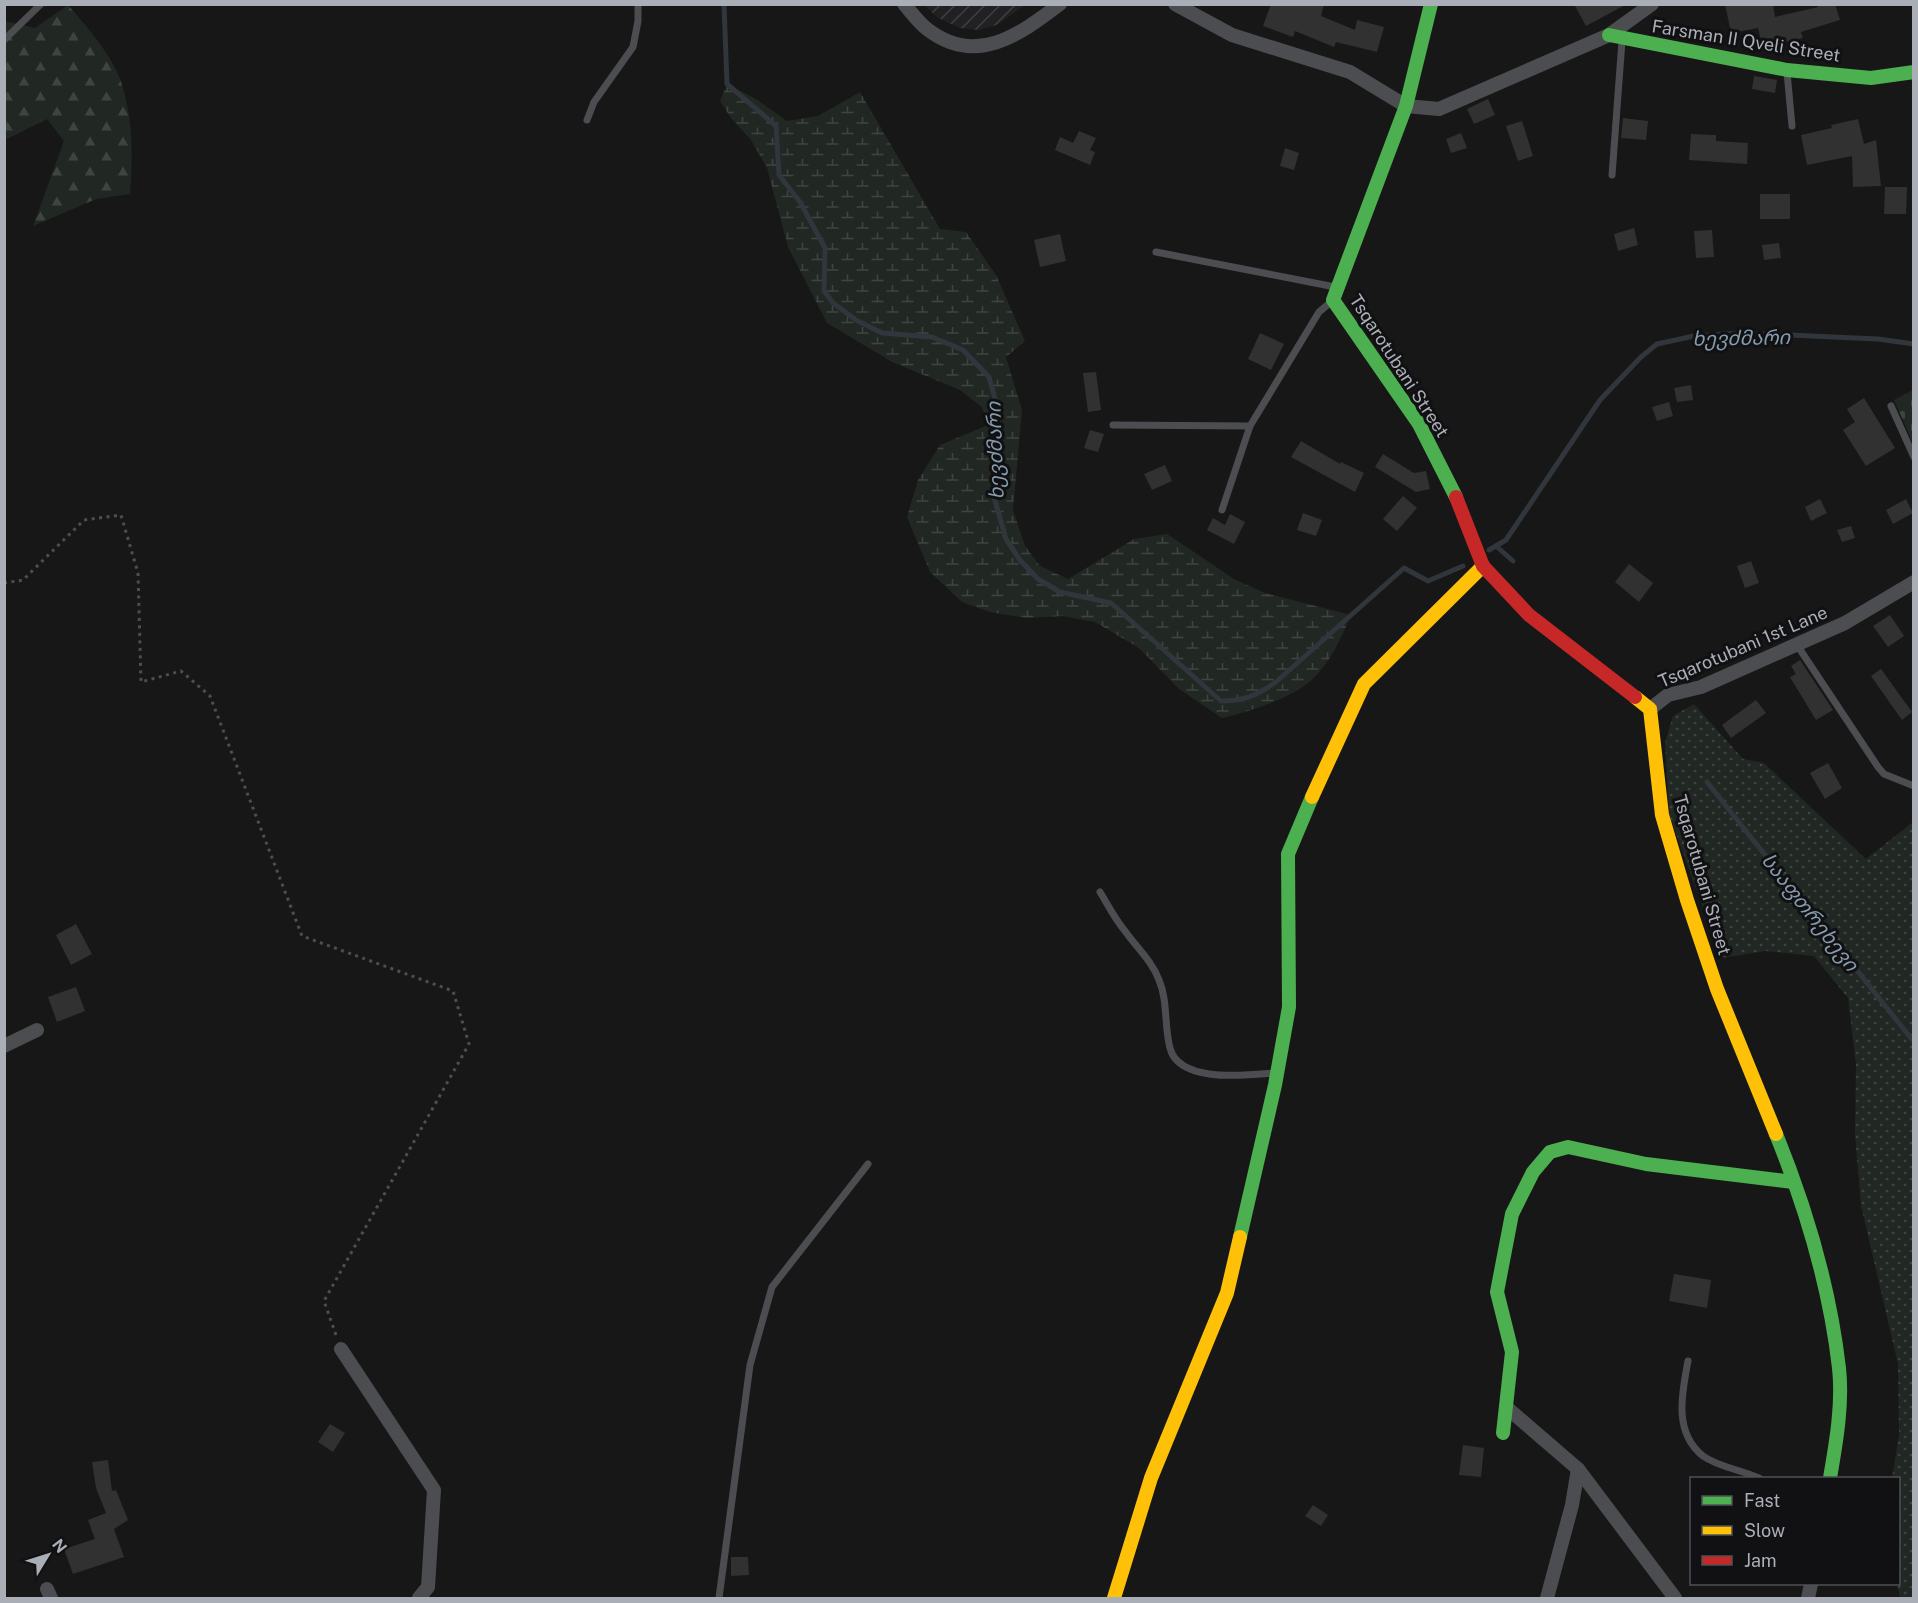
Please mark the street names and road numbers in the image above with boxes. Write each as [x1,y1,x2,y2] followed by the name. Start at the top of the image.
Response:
[1650,15,1842,66] street label: Farsman II Qveli Street
[1345,290,1453,441] street label: Tsqarotubani Street
[1655,601,1830,692] street label: Tsqarotubani 1st Lane
[1670,792,1735,957] street label: Tsqarotubani Street

